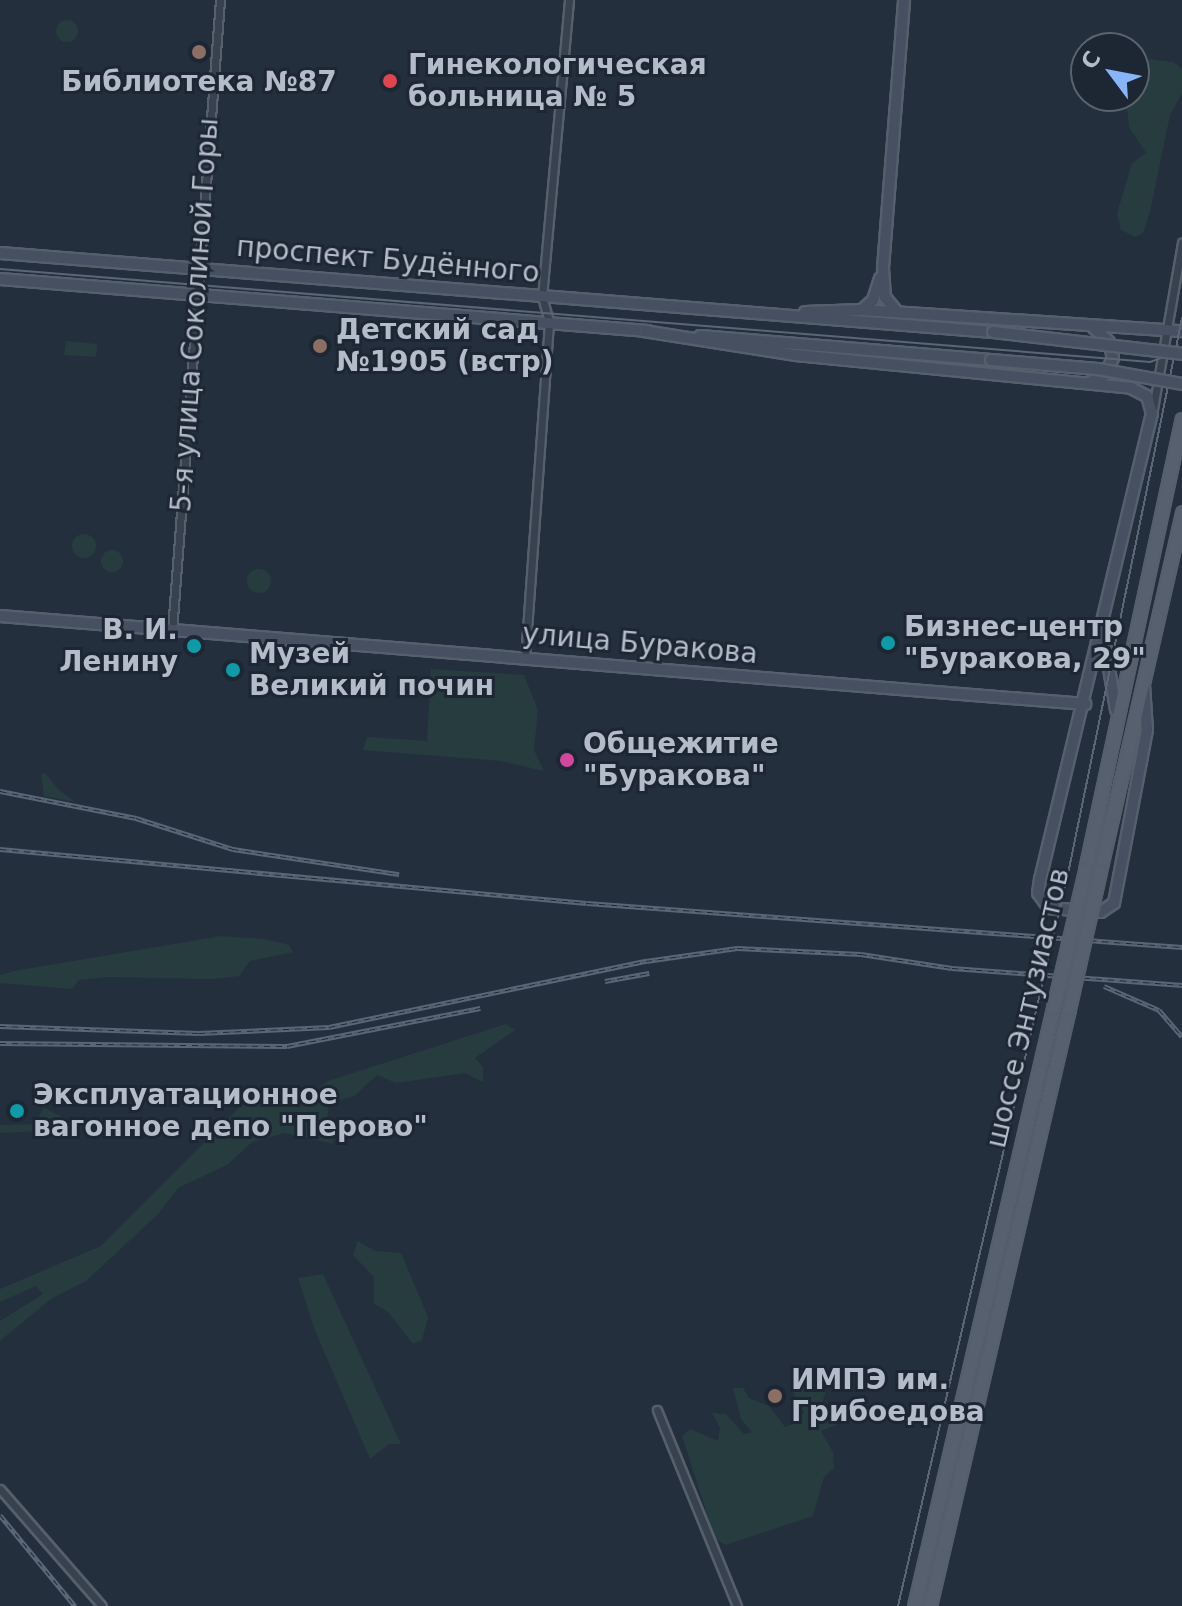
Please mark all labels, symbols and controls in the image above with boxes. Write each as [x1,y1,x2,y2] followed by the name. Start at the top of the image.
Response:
[1070,32,1150,112] north arrow
[190,43,208,61] marker: Библиотека №87
[1076,47,1106,74] text: С
[408,48,707,114] place label: Гинекологическая больница № 5
[61,65,337,99] place label: Библиотека №87
[379,70,401,92] marker: Гинекологическая больница № 5
[164,117,226,513] street label: 5-я улица Соколиной Горы
[235,230,541,290] street label: проспект Будённого
[336,313,554,379] place label: Детский сад №1905 (встр)
[311,337,329,355] marker: Детский сад №1905 (встр)
[904,610,1146,676] place label: Бизнес-центр "Буракова, 29"
[59,613,178,679] place label: В. И. Ленину
[521,617,759,671] street label: улица Буракова
[879,634,897,652] marker: Бизнес-центр "Буракова, 29"
[185,637,203,655] marker: В. И. Ленину
[249,637,494,703] place label: Музей Великий почин
[224,661,242,679] marker: Музей Великий почин
[583,727,779,793] place label: Общежитие "Буракова"
[558,751,576,769] marker: Общежитие "Буракова"
[979,865,1077,1151] street label: шоссе Энтузиастов
[33,1078,428,1144] place label: Эксплуатационное вагонное депо "Перово"
[8,1102,26,1120] marker: Эксплуатационное вагонное депо "Перово"
[791,1363,985,1429] place label: ИМПЭ им. Грибоедова
[766,1387,784,1405] marker: ИМПЭ им. Грибоедова

